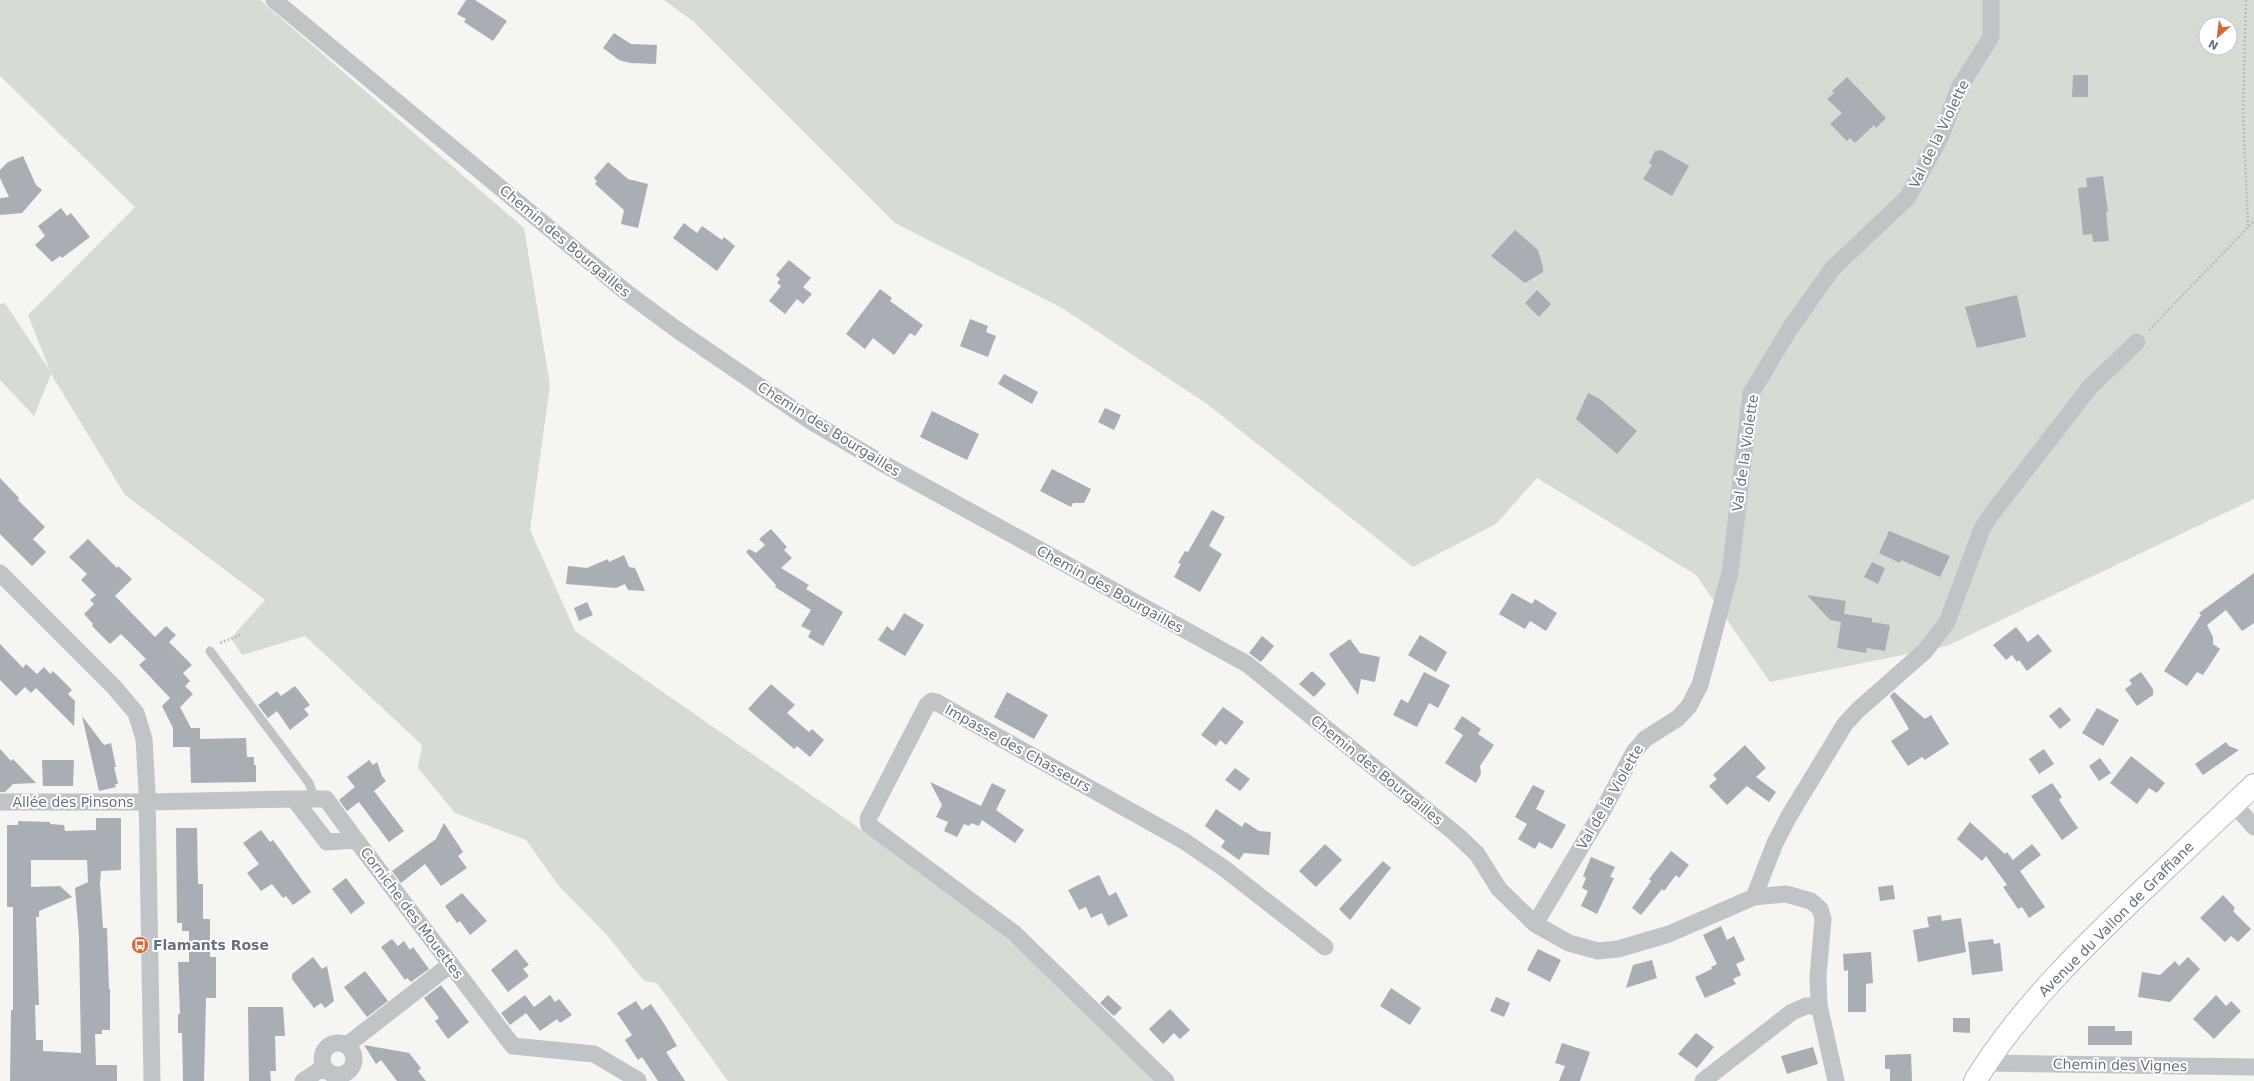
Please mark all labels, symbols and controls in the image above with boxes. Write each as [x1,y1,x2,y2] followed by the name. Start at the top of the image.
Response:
[2198,16,2238,56] north arrow
[2206,36,2221,52] text: N
[1906,77,1972,191] street label: Val de la Violette
[497,182,633,300] street label: Chemin des Bourgailles
[755,379,903,479] street label: Chemin des Bourgailles
[1729,393,1761,513] street label: Val de la Violette
[1034,542,1186,636] street label: Chemin des Bourgailles
[942,701,1094,795] street label: Impasse des Chasseurs
[1308,712,1446,828] street label: Chemin des Bourgailles
[1574,742,1646,852] street label: Val de la Violette
[12,794,134,810] street label: Allée des Pinsons
[2035,838,2197,1000] street label: Avenue du Vallon de Graffiane
[357,844,467,982] street label: Corniche des Mouettes
[130,935,150,955] bus stop icon: Flamants Rose
[153,937,269,953] place label: Flamants Rose
[2053,1056,2187,1074] street label: Chemin des Vignes

